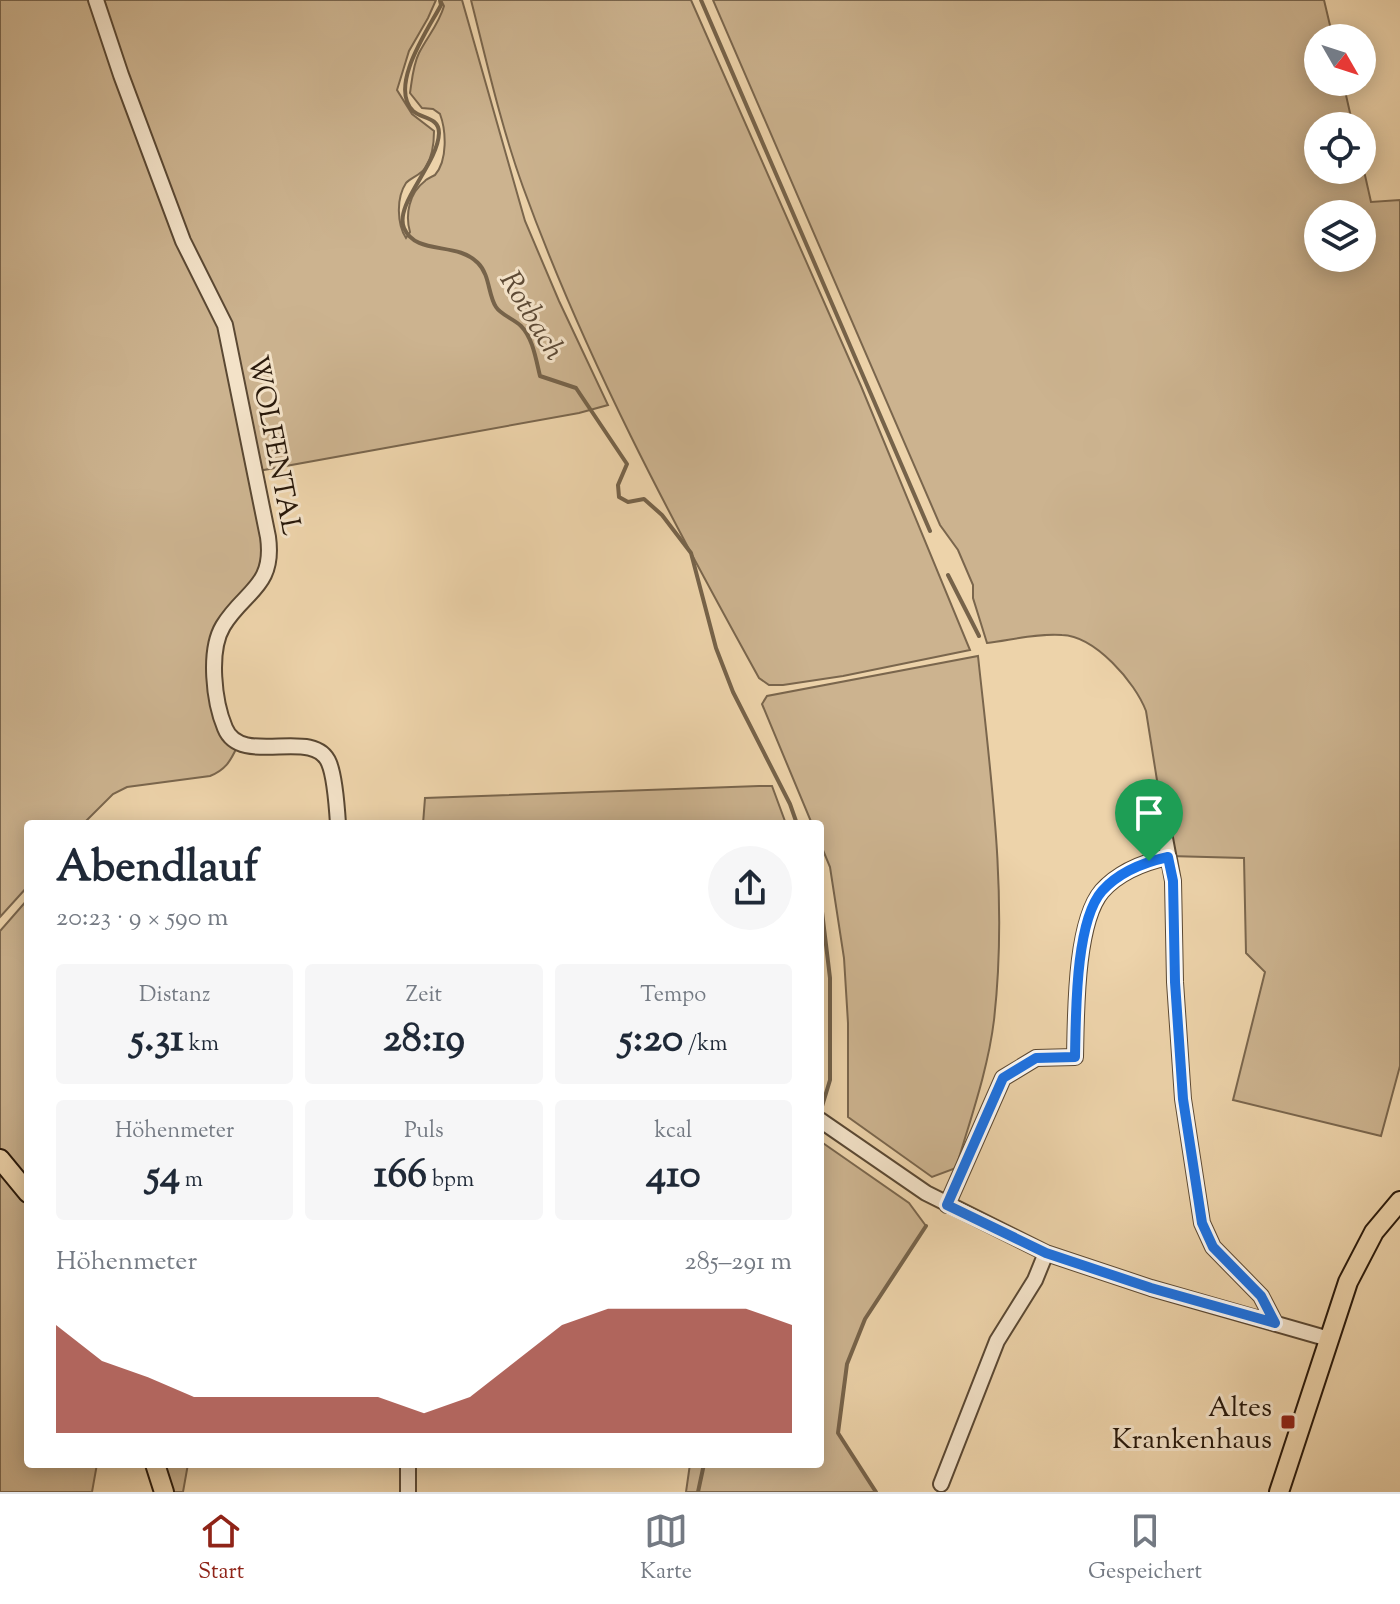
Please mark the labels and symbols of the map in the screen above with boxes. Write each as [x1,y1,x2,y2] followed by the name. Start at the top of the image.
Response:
[1304,24,1376,96] north arrow
[487,264,575,369] water label: Rotbach
[236,352,310,539] street label: WOLFENTAL
[1115,779,1183,861] pin
[1112,1389,1272,1461] place label: Altes Krankenhaus
[1279,1413,1297,1431] marker: Altes Krankenhaus

